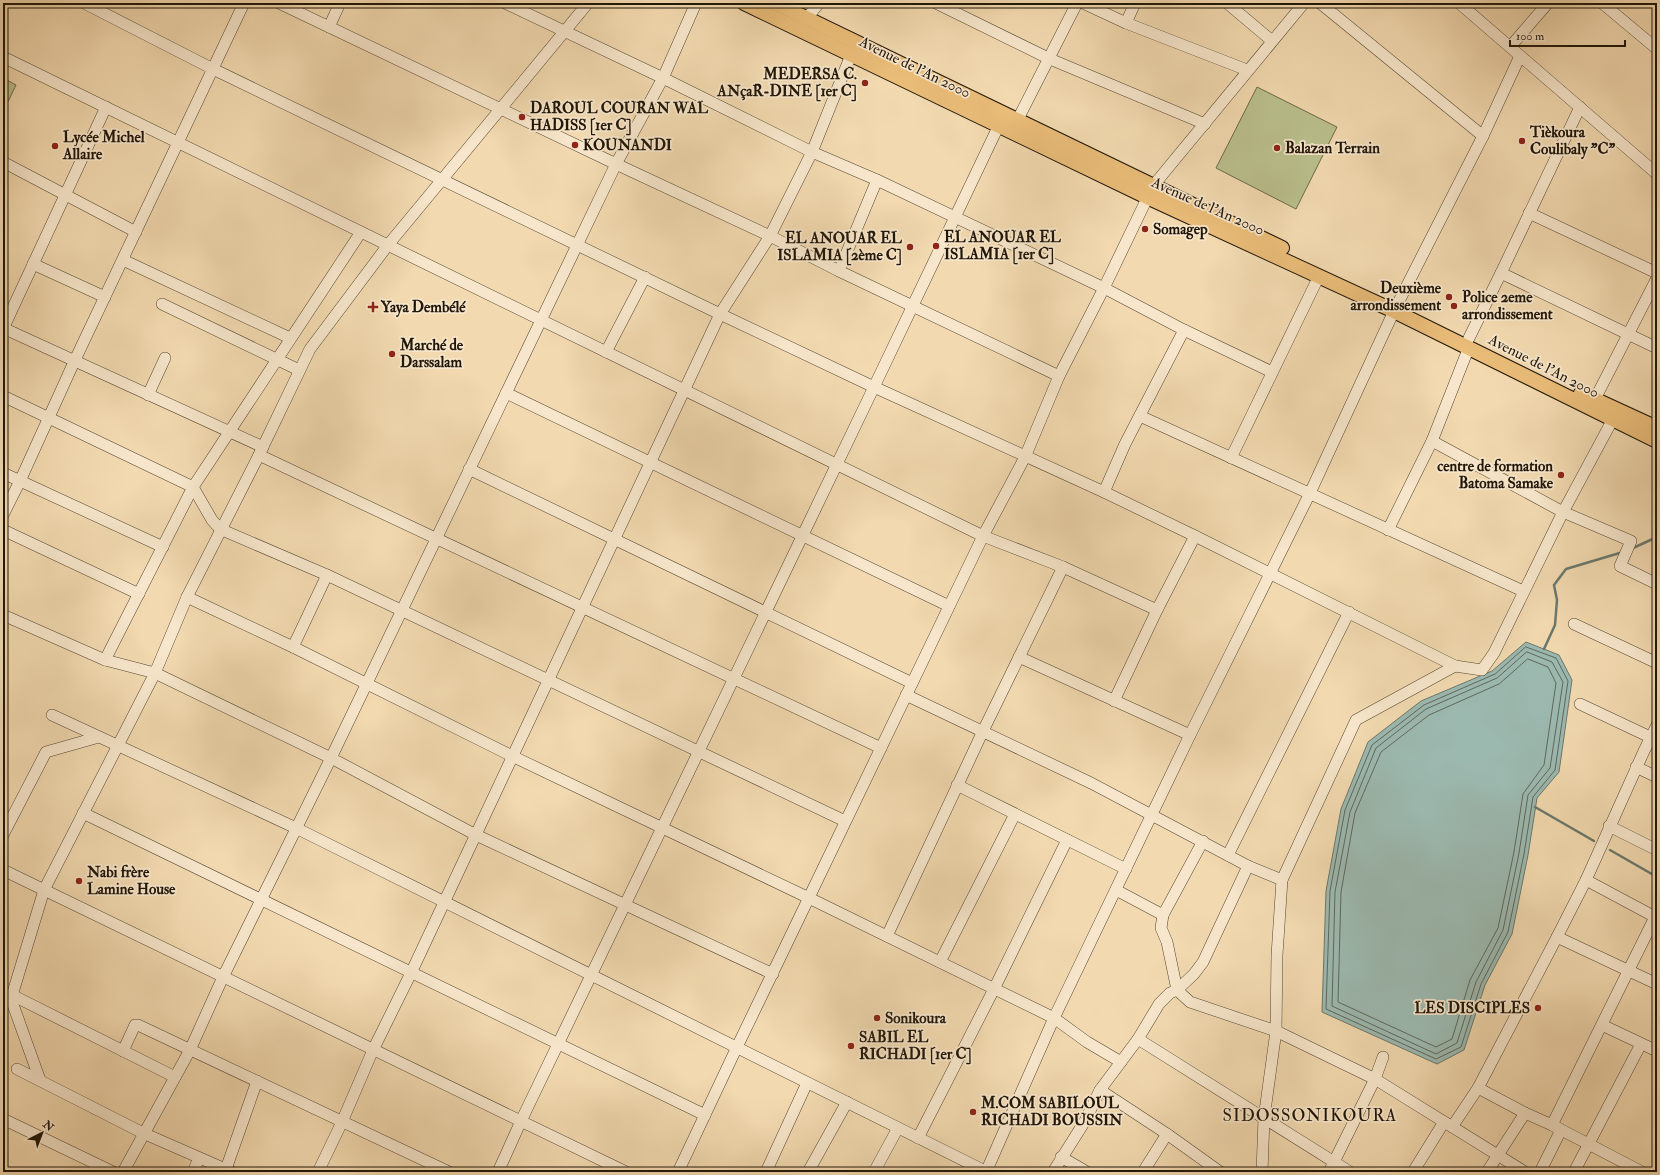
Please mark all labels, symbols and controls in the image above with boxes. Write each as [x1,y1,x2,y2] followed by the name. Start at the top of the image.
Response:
[1510,22,1625,48] scale bar
[1516,29,1545,44] text: 100 m
[855,32,974,103] street label: Avenue de l'An 2000
[716,65,857,102] place label: MEDERSA C. ANçaR-DINE [1er C]
[860,78,870,88] marker: MEDERSA C. ANçaR-DINE [1er C]
[530,99,708,136] place label: DAROUL COURAN WAL HADISS [1er C]
[517,112,527,122] marker: DAROUL COURAN WAL HADISS [1er C]
[1529,123,1615,160] place label: Tièkoura Coulibaly "C"
[62,128,145,164] place label: Lycée Michel Allaire
[583,136,672,155] place label: KOUNANDI
[1517,136,1527,146] marker: Tièkoura Coulibaly "C"
[1285,139,1380,158] place label: Balazan Terrain
[570,140,580,150] marker: KOUNANDI
[50,141,60,151] marker: Lycée Michel Allaire
[1272,143,1282,153] marker: Balazan Terrain
[1147,173,1267,240] street label: Avenue de l'An 2000
[1153,220,1208,240] place label: Somagep
[1140,224,1150,234] marker: Somagep
[944,228,1061,265] place label: EL ANOUAR EL ISLAMIA [1er C]
[777,229,902,266] place label: EL ANOUAR EL ISLAMIA [2ème C]
[931,241,941,251] marker: EL ANOUAR EL ISLAMIA [1er C]
[905,242,915,252] marker: EL ANOUAR EL ISLAMIA [2ème C]
[1351,279,1442,315] place label: Deuxième arrondissement
[1462,288,1553,324] place label: Police 2eme arrondissement
[1444,292,1454,302] marker: Deuxième arrondissement
[380,298,466,318] place label: Yaya Dembélé
[1449,301,1459,311] marker: Police 2eme arrondissement
[368,302,378,312] marker: Yaya Dembélé
[1484,330,1602,403] street label: Avenue de l'An 2000
[399,336,464,372] place label: Marché de Darssalam
[387,349,397,359] marker: Marché de Darssalam
[1437,457,1554,493] place label: centre de formation Batoma Samake
[1556,470,1566,480] marker: centre de formation Batoma Samake
[86,863,176,899] place label: Nabi frère Lamine House
[74,876,84,886] marker: Nabi frère Lamine House
[1415,999,1530,1018] place label: LES DISCIPLES
[1533,1003,1543,1013] marker: LES DISCIPLES
[885,1009,947,1028] place label: Sonikoura
[872,1013,882,1023] marker: Sonikoura
[859,1028,972,1065] place label: SABIL EL RICHADI [1er C]
[846,1041,856,1051] marker: SABIL EL RICHADI [1er C]
[980,1094,1123,1130] place label: M.COM SABILOUL RICHADI BOUSSIN
[1223,1105,1397,1126] district label: SIDOSSONIKOURA
[968,1107,978,1117] marker: M.COM SABILOUL RICHADI BOUSSIN
[22,1113,62,1153] north arrow
[40,1117,57,1135] text: N

